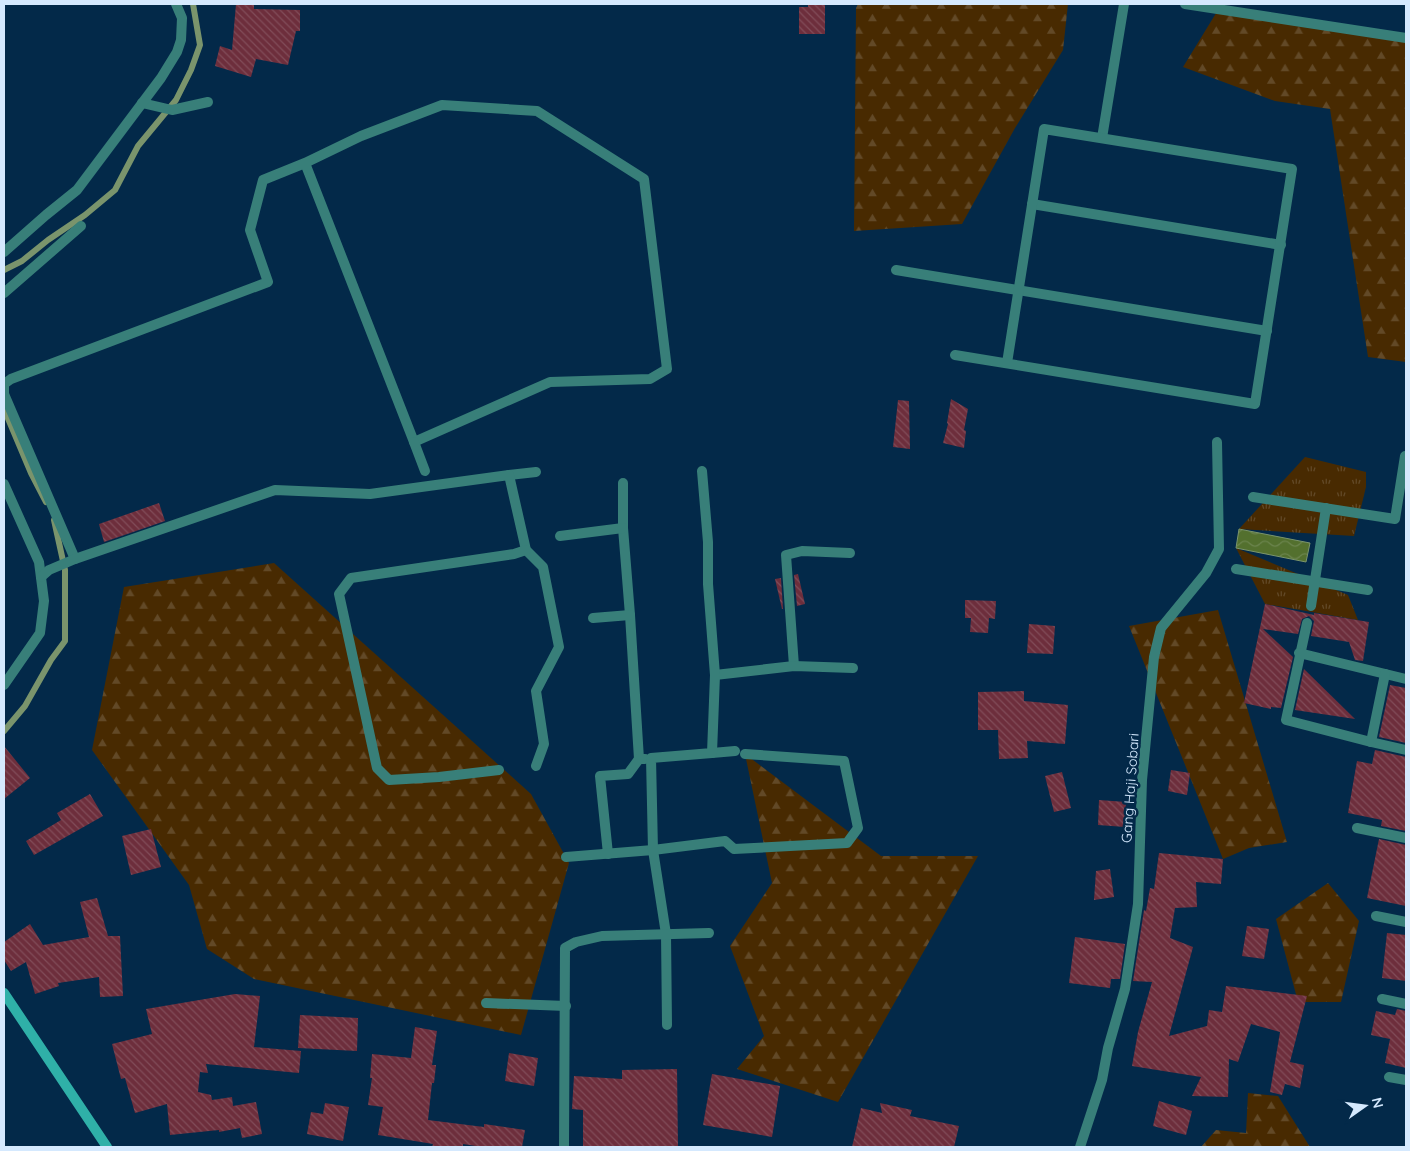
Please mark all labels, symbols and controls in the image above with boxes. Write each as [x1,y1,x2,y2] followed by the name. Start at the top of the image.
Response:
[1117,733,1143,843] street label: Gang Haji Sobari
[1340,1081,1390,1131] north arrow
[1368,1096,1388,1110] text: N

